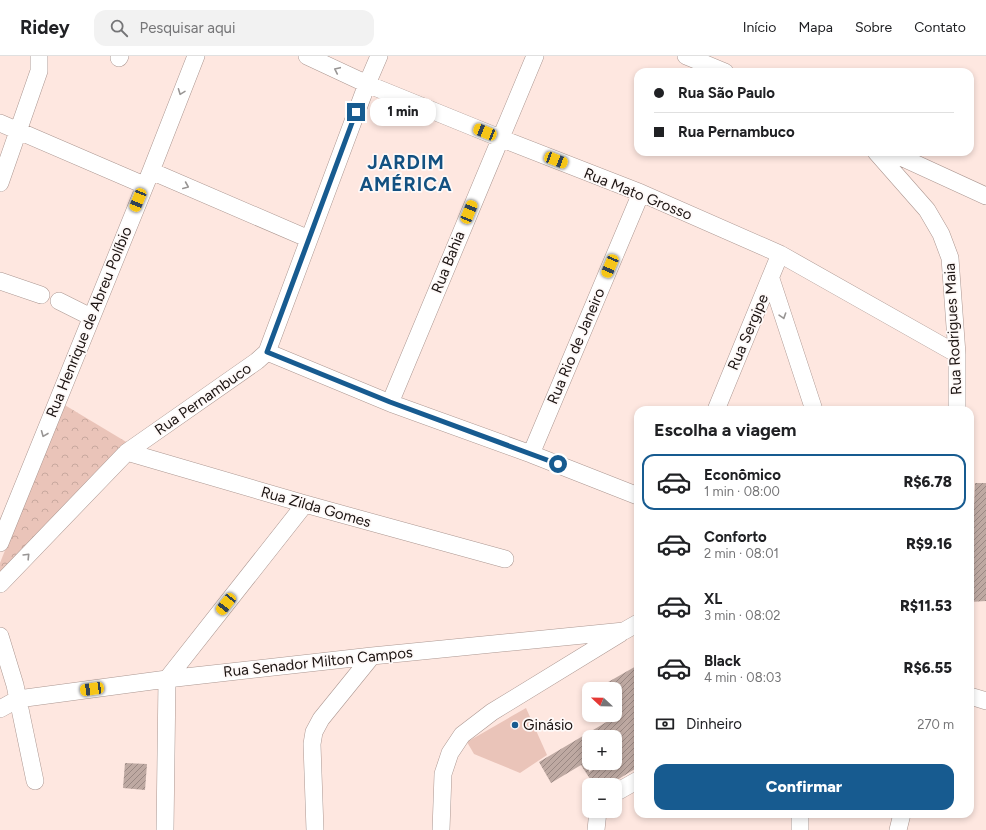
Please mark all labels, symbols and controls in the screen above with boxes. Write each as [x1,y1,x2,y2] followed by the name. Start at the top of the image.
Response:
[94,10,374,46] search box
[20,16,70,39] text: Ridey
[108,17,130,39] icon: search
[140,19,235,37] text: Pesquisar aqui
[743,19,776,36] text: Início
[798,19,833,36] text: Mapa
[855,19,892,36] text: Sobre
[914,19,966,36] text: Contato
[334,67,342,75] one-way arrow
[678,84,775,102] text: Rua São Paulo
[178,89,186,96] one-way arrow
[370,98,436,126] callout: 1 min
[347,103,365,121] route end
[387,104,419,119] text: 1 min
[472,122,498,142] car
[678,123,795,141] text: Rua Pernambuco
[543,150,569,170] car
[359,151,453,196] district label: JARDIM AMÉRICA
[581,164,695,224] street label: Rua Mato Grosso
[182,181,190,189] one-way arrow
[128,187,148,213] car
[459,199,479,225] car
[42,224,136,420] street label: Rua Henrique de Abreu Políbio
[427,228,469,296] street label: Rua Bahia
[600,253,620,279] car
[941,263,965,395] street label: Rua Rodrigues Maia
[543,285,609,407] street label: Rua Rio de Janeiro
[724,291,772,373] street label: Rua Sergipe
[778,312,787,319] one-way arrow
[151,359,255,439] street label: Rua Pernambuco
[654,419,797,441] text: Escolha a viagem
[40,430,48,437] one-way arrow
[549,455,567,473] route start
[656,464,692,500] icon: car
[704,466,781,484] text: Econômico
[904,473,952,491] text: R$6.78
[259,483,373,531] street label: Rua Zilda Gomes
[704,484,780,499] text: 1 min · 08:00
[656,526,692,562] icon: car
[704,528,767,546] text: Conforto
[906,535,952,553] text: R$9.16
[704,546,779,561] text: 2 min · 08:01
[22,553,30,561] one-way arrow
[656,588,692,624] icon: car
[704,590,722,608] text: XL
[214,591,238,617] car
[900,597,952,615] text: R$11.53
[704,608,781,623] text: 3 min · 08:02
[222,643,414,681] street label: Rua Senador Milton Campos
[656,650,692,686] icon: car
[704,652,741,670] text: Black
[904,659,952,677] text: R$6.55
[704,670,781,685] text: 4 min · 08:03
[79,681,105,697] car
[582,682,622,722] north arrow
[582,682,622,818] map controls
[654,713,676,735] icon: cash
[686,715,742,733] text: Dinheiro
[523,716,573,734] place label: Ginásio
[917,717,954,732] text: 270 m
[510,720,520,730] marker: Ginásio
[582,730,622,770] button: +
[654,764,954,810] button: Confirmar
[582,778,622,818] button: −

